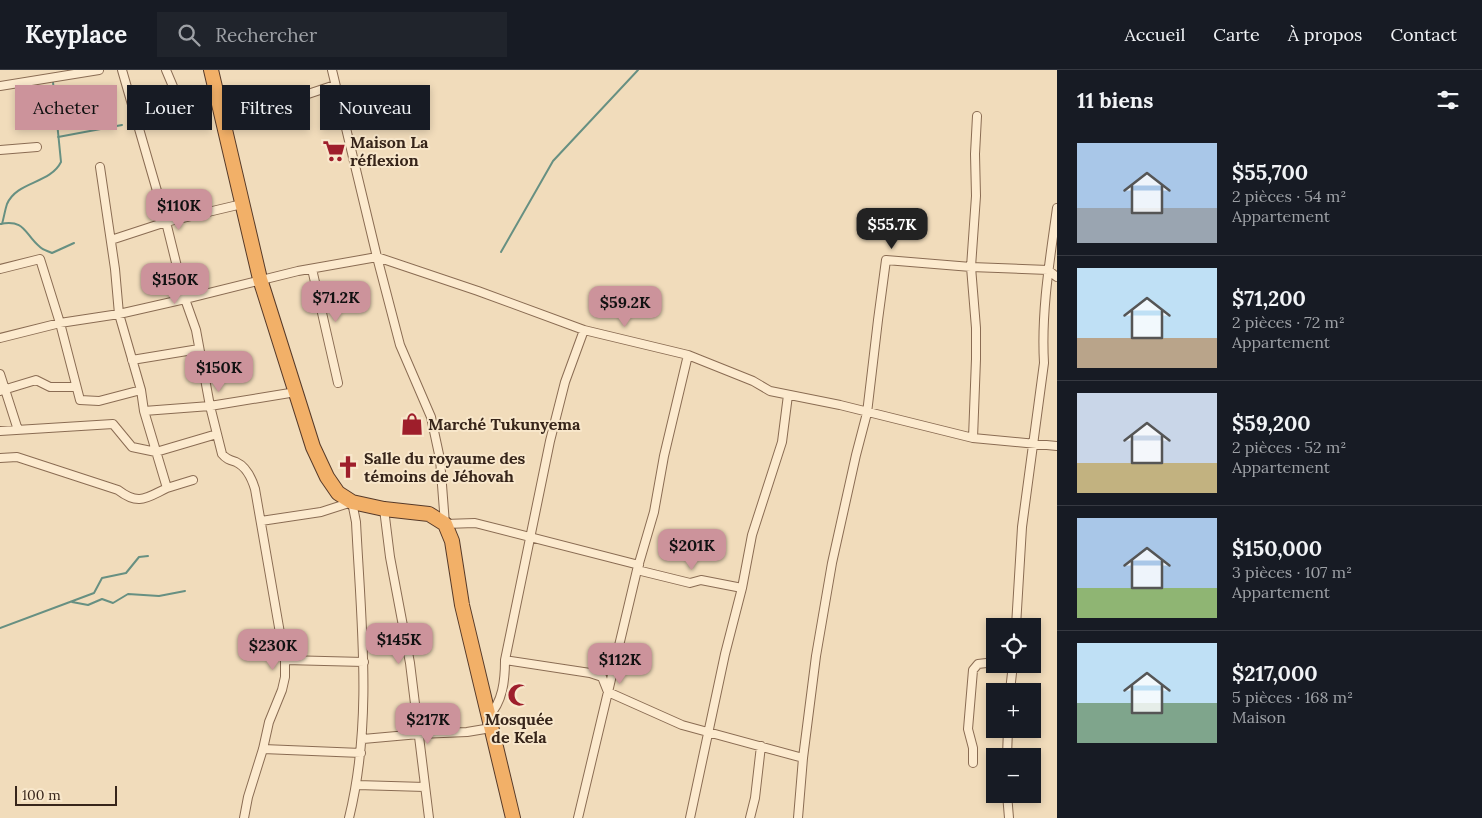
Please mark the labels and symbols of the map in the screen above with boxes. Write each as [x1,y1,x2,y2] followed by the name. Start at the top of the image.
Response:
[350,132,429,170] place label: Maison La réflexion
[321,138,347,164] supermarket icon: Maison La réflexion
[144,189,214,231] pin: $110K
[851,208,933,250] pin: $55.7K
[140,262,210,305] pin: $150K
[295,280,377,323] pin: $71.2K
[584,286,666,328] pin: $59.2K
[184,350,254,393] pin: $150K
[399,411,425,437] shop icon: Marché Tukunyema
[428,414,581,434] place label: Marché Tukunyema
[364,448,526,486] place label: Salle du royaume des témoins de Jéhovah
[335,454,361,480] church icon: Salle du royaume des témoins de Jéhovah
[657,528,727,571] pin: $201K
[364,622,434,665] pin: $145K
[238,628,308,671] pin: $230K
[585,642,655,685] pin: $112K
[506,682,532,708] mosque icon: Mosquée de Kela
[393,702,463,745] pin: $217K
[485,709,554,747] place label: Mosquée de Kela
[15,783,118,806] scale bar

